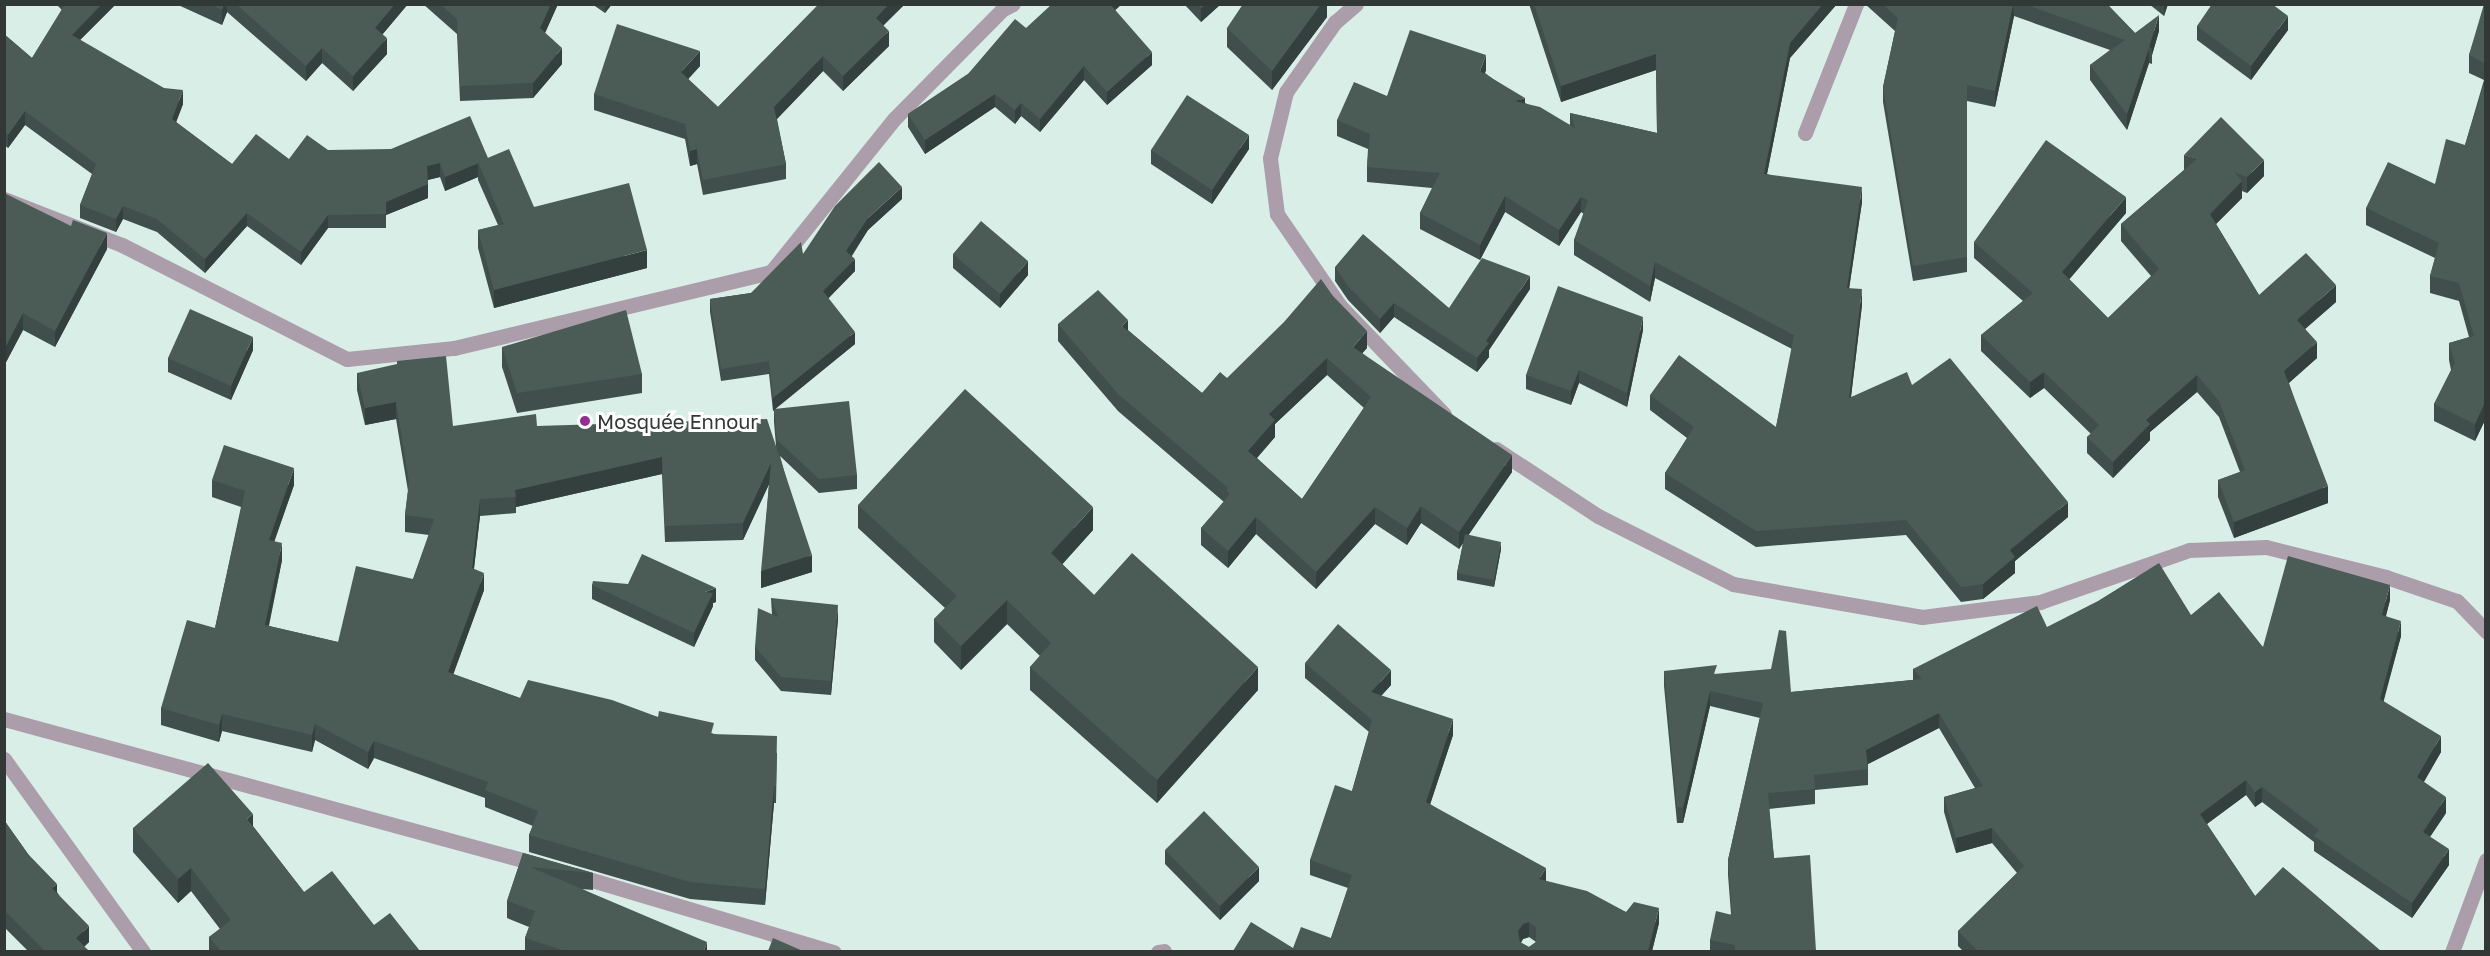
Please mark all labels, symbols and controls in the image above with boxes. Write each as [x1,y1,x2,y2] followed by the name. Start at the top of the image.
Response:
[597,409,758,433] place label: Mosquée Ennour
[578,414,592,428] marker: Mosquée Ennour

